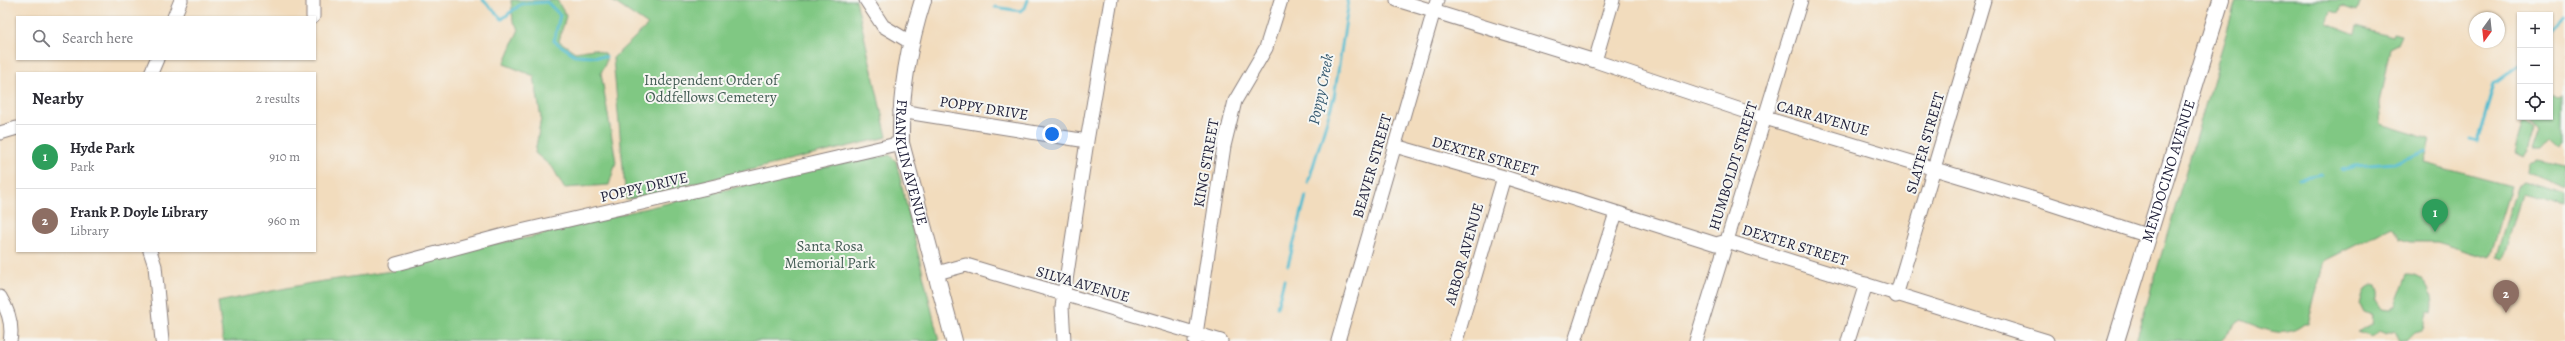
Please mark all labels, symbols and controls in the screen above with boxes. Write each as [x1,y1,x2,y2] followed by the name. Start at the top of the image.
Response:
[2469,12,2505,48] north arrow
[2517,12,2553,120] map controls
[2517,12,2553,48] button: +
[16,16,316,60] search box
[30,27,52,49] icon: search
[62,28,133,48] text: Search here
[2517,48,2553,84] button: −
[1303,52,1339,127] water label: Poppy Creek
[644,70,780,107] park label: Independent Order of Oddfellows Cemetery
[2517,84,2553,120] button: locate
[32,87,83,110] text: Nearby
[1901,89,1949,196] street label: SLATER STREET
[256,90,300,107] text: 2 results
[938,91,1030,125] street label: POPPY DRIVE
[1774,95,1872,141] street label: CARR AVENUE
[2137,97,2200,245] street label: MENDOCINO AVENUE
[1704,98,1762,233] street label: HUMBOLDT STREET
[891,99,933,228] street label: FRANKLIN AVENUE
[1348,111,1397,220] street label: BEAVER STREET
[1188,116,1224,209] street label: KING STREET
[1042,124,1062,144] your location
[1430,131,1541,181] street label: DEXTER STREET
[70,138,135,158] text: Hyde Park
[43,148,47,165] text: 1
[269,148,300,165] text: 910 m
[70,158,94,175] text: Park
[598,167,690,207] street label: POPPY DRIVE
[2422,199,2448,232] pin: 1
[1440,201,1488,308] street label: ARBOR AVENUE
[70,202,208,222] text: Frank P. Doyle Library
[42,212,48,229] text: 2
[268,212,300,229] text: 960 m
[1740,219,1851,271] street label: DEXTER STREET
[70,222,109,239] text: Library
[785,236,876,273] park label: Santa Rosa Memorial Park
[1034,261,1132,307] street label: SILVA AVENUE
[2493,280,2519,313] pin: 2

